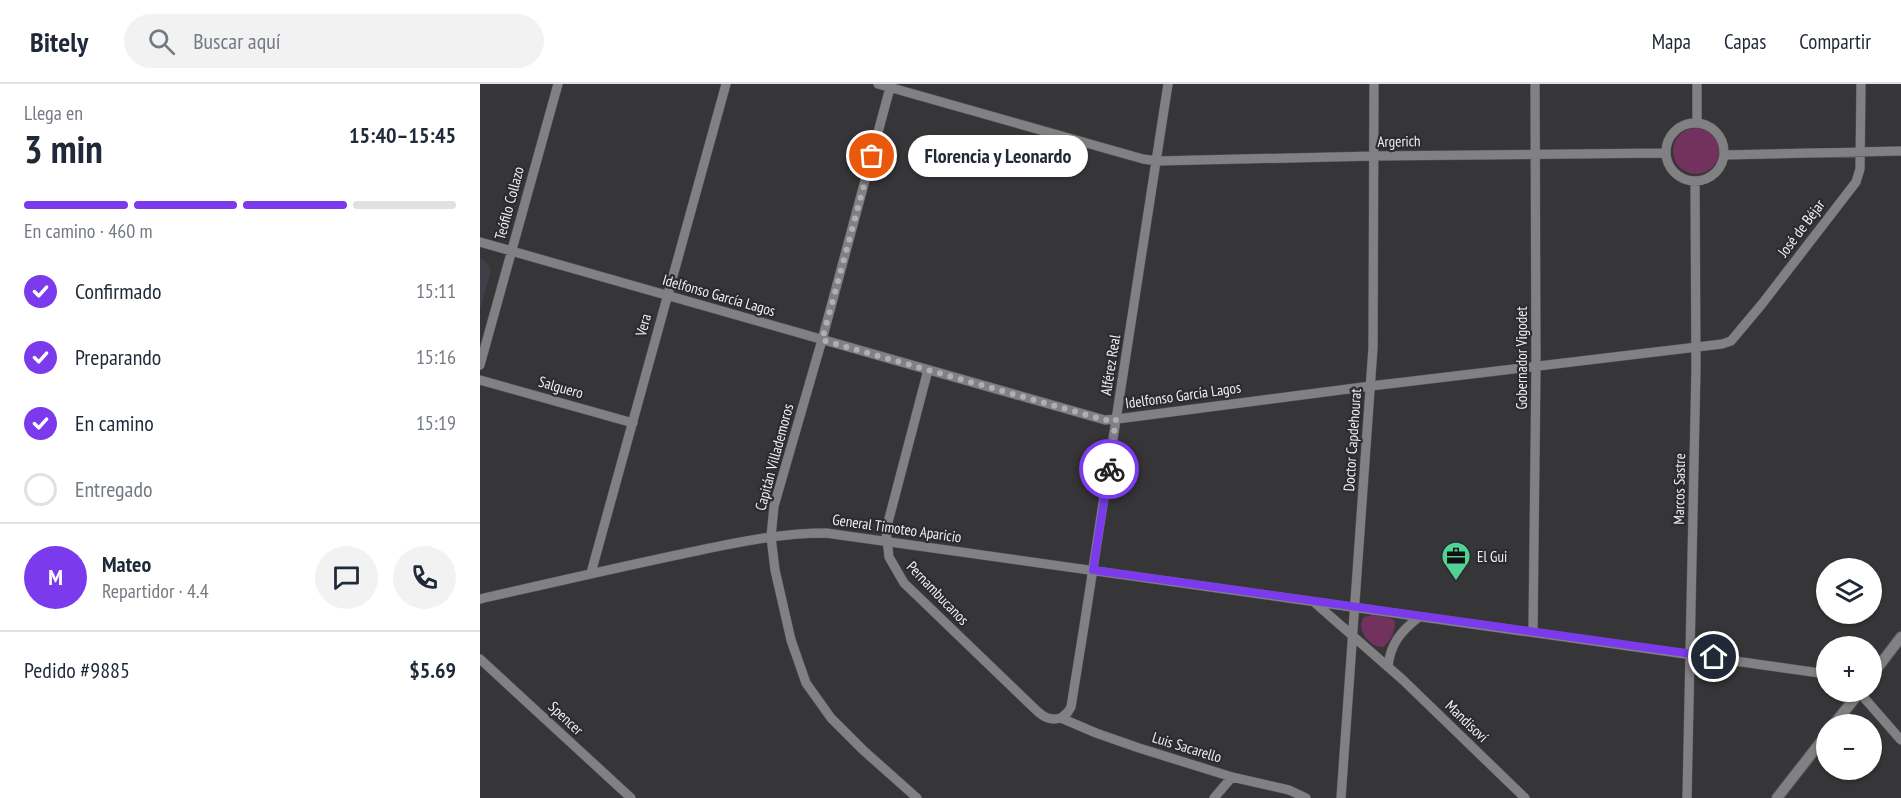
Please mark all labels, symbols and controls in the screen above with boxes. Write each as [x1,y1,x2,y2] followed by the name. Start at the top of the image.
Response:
[124,14,544,68] search box
[30,23,88,60] text: Bitely
[145,25,178,58] icon: search
[193,27,280,55] text: Buscar aquí
[1652,28,1691,55] text: Mapa
[1724,28,1766,55] text: Capas
[1799,28,1871,55] text: Compartir
[24,100,83,126] text: Llega en
[349,121,456,149] text: 15:40–15:45
[24,123,103,174] text: 3 min
[846,130,897,181] pin
[1377,131,1421,151] street label: Argerich
[908,135,1088,177] callout: Florencia y Leonardo
[855,139,888,172] icon: bag
[925,143,1071,169] text: Florencia y Leonardo
[490,164,528,242] street label: Teófilo Collazo
[1773,195,1829,261] street label: José de Béjar
[24,218,153,244] text: En camino · 460 m
[660,270,778,320] street label: Idelfonso García Lagos
[24,275,57,308] icon: check
[75,277,161,305] text: Confirmado
[416,278,456,304] text: 15:11
[1512,306,1531,410] street label: Gobernador Vigodet
[631,312,655,339] street label: Vera
[1096,333,1124,397] street label: Alférez Real
[24,341,57,374] icon: check
[75,343,161,371] text: Preparando
[416,344,456,370] text: 15:16
[536,372,586,402] street label: Salguero
[1124,377,1242,413] street label: Idelfonso García Lagos
[1339,388,1365,492] street label: Doctor Capdehourat
[751,402,797,512] street label: Capitán Villademoros
[24,407,57,440] icon: check
[75,409,154,437] text: En camino
[416,410,456,436] text: 15:19
[1079,439,1139,499] courier
[1093,453,1126,486] icon: bike
[1669,453,1689,525] street label: Marcos Sastre
[75,475,152,503] text: Entregado
[831,510,963,546] street label: General Timoteo Aparicio
[1440,540,1472,582] office icon: El Gui
[315,546,378,609] button: chat
[393,546,456,609] button: phone
[1477,547,1507,566] place label: El Gui
[102,550,151,578] text: Mateo
[903,557,973,629] street label: Pernambucanos
[1816,558,1882,780] map controls
[1816,558,1882,624] button: layers
[48,563,63,591] text: M
[102,578,209,604] text: Repartidor · 4.4
[1688,631,1739,682] pin
[1816,636,1882,702] button: +
[1697,640,1730,673] icon: home
[24,656,130,684] text: Pedido #9885
[409,656,456,684] text: $5.69
[1442,696,1493,747] street label: Mandisoví
[544,697,588,740] street label: Spencer
[1816,714,1882,780] button: −
[1150,727,1224,767] street label: Luis Sacarello

